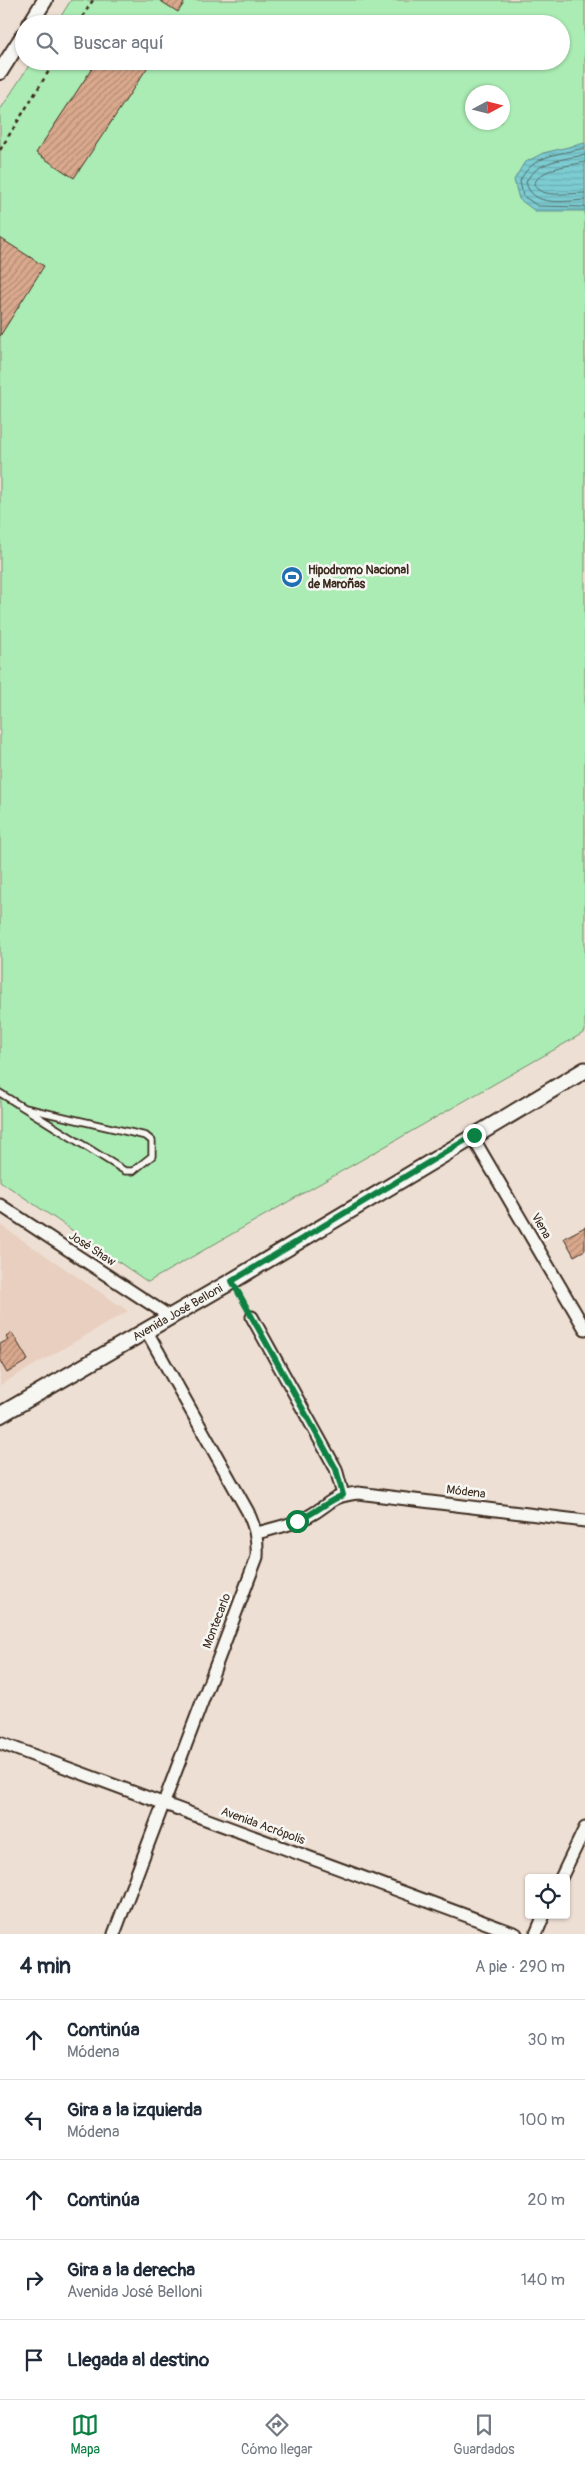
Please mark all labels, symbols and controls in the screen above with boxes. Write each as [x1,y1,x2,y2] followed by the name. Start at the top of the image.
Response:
[15,15,570,70] search box
[33,29,61,57] icon: search
[73,31,164,55] text: Buscar aquí
[465,85,510,130] north arrow
[308,563,409,592] place label: Hipodromo Nacional de Maroñas
[280,565,304,589] sports icon: Hipodromo Nacional de Maroñas
[463,1124,486,1147] route end
[528,1210,555,1242] street label: Viena
[66,1228,118,1270] street label: José Shaw
[130,1281,225,1344] street label: Avenida José Belloni
[446,1482,487,1502] street label: Módena
[286,1510,309,1533] route start
[200,1591,235,1651] street label: Montecarlo
[219,1804,308,1848] street label: Avenida Acrópolis
[525,1874,570,1919] map controls
[525,1874,570,1919] button: locate
[20,1953,71,1980] text: 4 min
[475,1957,565,1977] text: A pie · 290 m
[67,2018,140,2042] text: Continúa
[20,2026,48,2054] icon: ahead
[527,2030,565,2050] text: 30 m
[67,2042,119,2062] text: Módena
[67,2098,202,2122] text: Gira a la izquierda
[20,2106,48,2134] icon: left
[519,2110,565,2130] text: 100 m
[67,2122,119,2142] text: Módena
[20,2186,48,2214] icon: ahead
[67,2188,140,2212] text: Continúa
[527,2190,565,2210] text: 20 m
[67,2258,195,2282] text: Gira a la derecha
[20,2266,48,2294] icon: right
[521,2270,565,2290] text: 140 m
[67,2282,202,2302] text: Avenida José Belloni
[20,2346,48,2374] icon: arrive
[67,2348,209,2372] text: Llegada al destino
[70,2411,100,2458] tab: Mapa
[241,2411,312,2458] tab: Cómo llegar
[453,2411,515,2458] tab: Guardados

